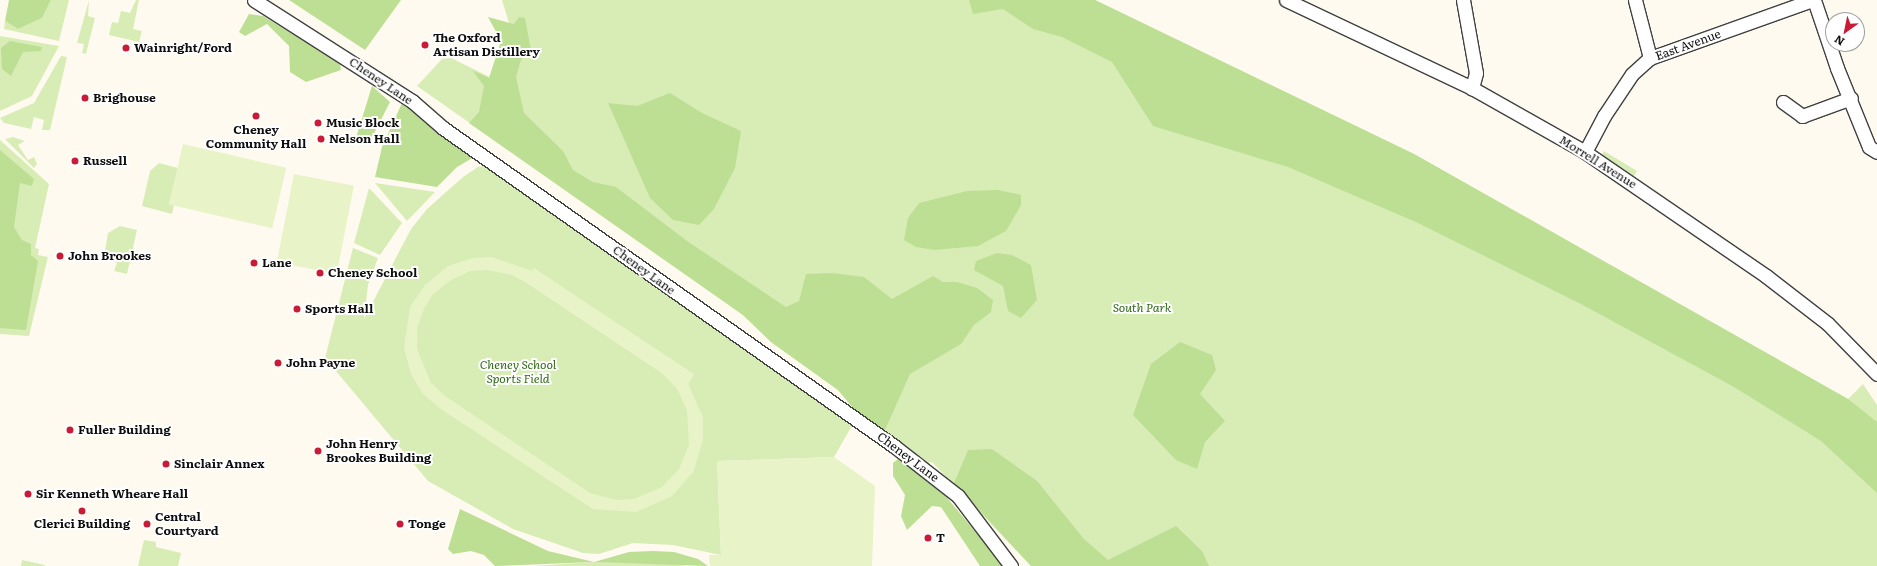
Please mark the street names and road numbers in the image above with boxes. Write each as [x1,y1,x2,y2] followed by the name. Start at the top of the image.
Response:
[1653,26,1723,64] street label: East Avenue
[346,54,416,108] street label: Cheney Lane
[1557,132,1639,192] street label: Morrell Avenue
[610,243,678,297] street label: Cheney Lane
[874,429,942,485] street label: Cheney Lane

